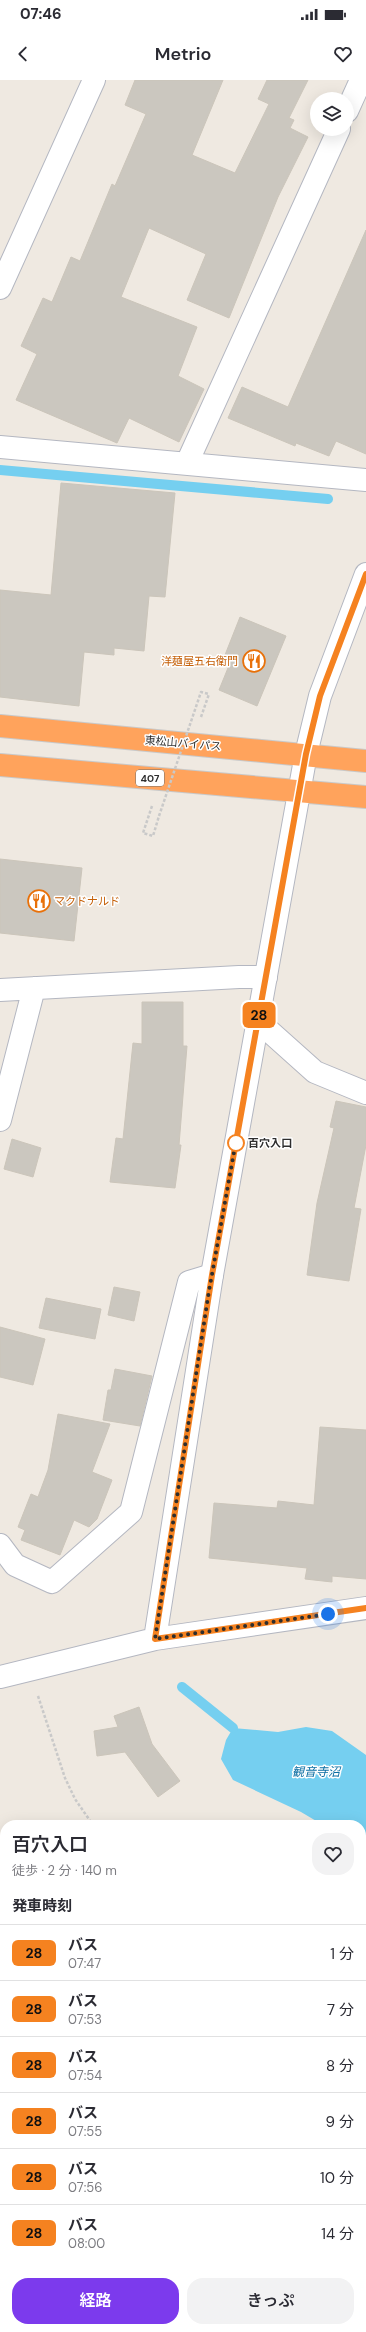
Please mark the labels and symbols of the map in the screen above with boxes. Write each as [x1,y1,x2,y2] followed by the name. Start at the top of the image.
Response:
[241,648,267,674] restaurant icon: 洋麺屋五右衛門
[161,654,238,668] place label: 洋麺屋五右衛門
[144,733,222,753] street label: 東松山バイパス
[136,770,164,786] road number: 407
[26,888,52,914] restaurant icon: マクドナルド
[54,894,120,908] place label: マクドナルド
[241,1002,277,1028] line badge: 28
[227,1134,245,1152] marker: 百穴入口
[248,1136,292,1150] place label: 百穴入口
[318,1604,338,1624] your location
[292,1764,342,1780] water label: 観音寺沼

